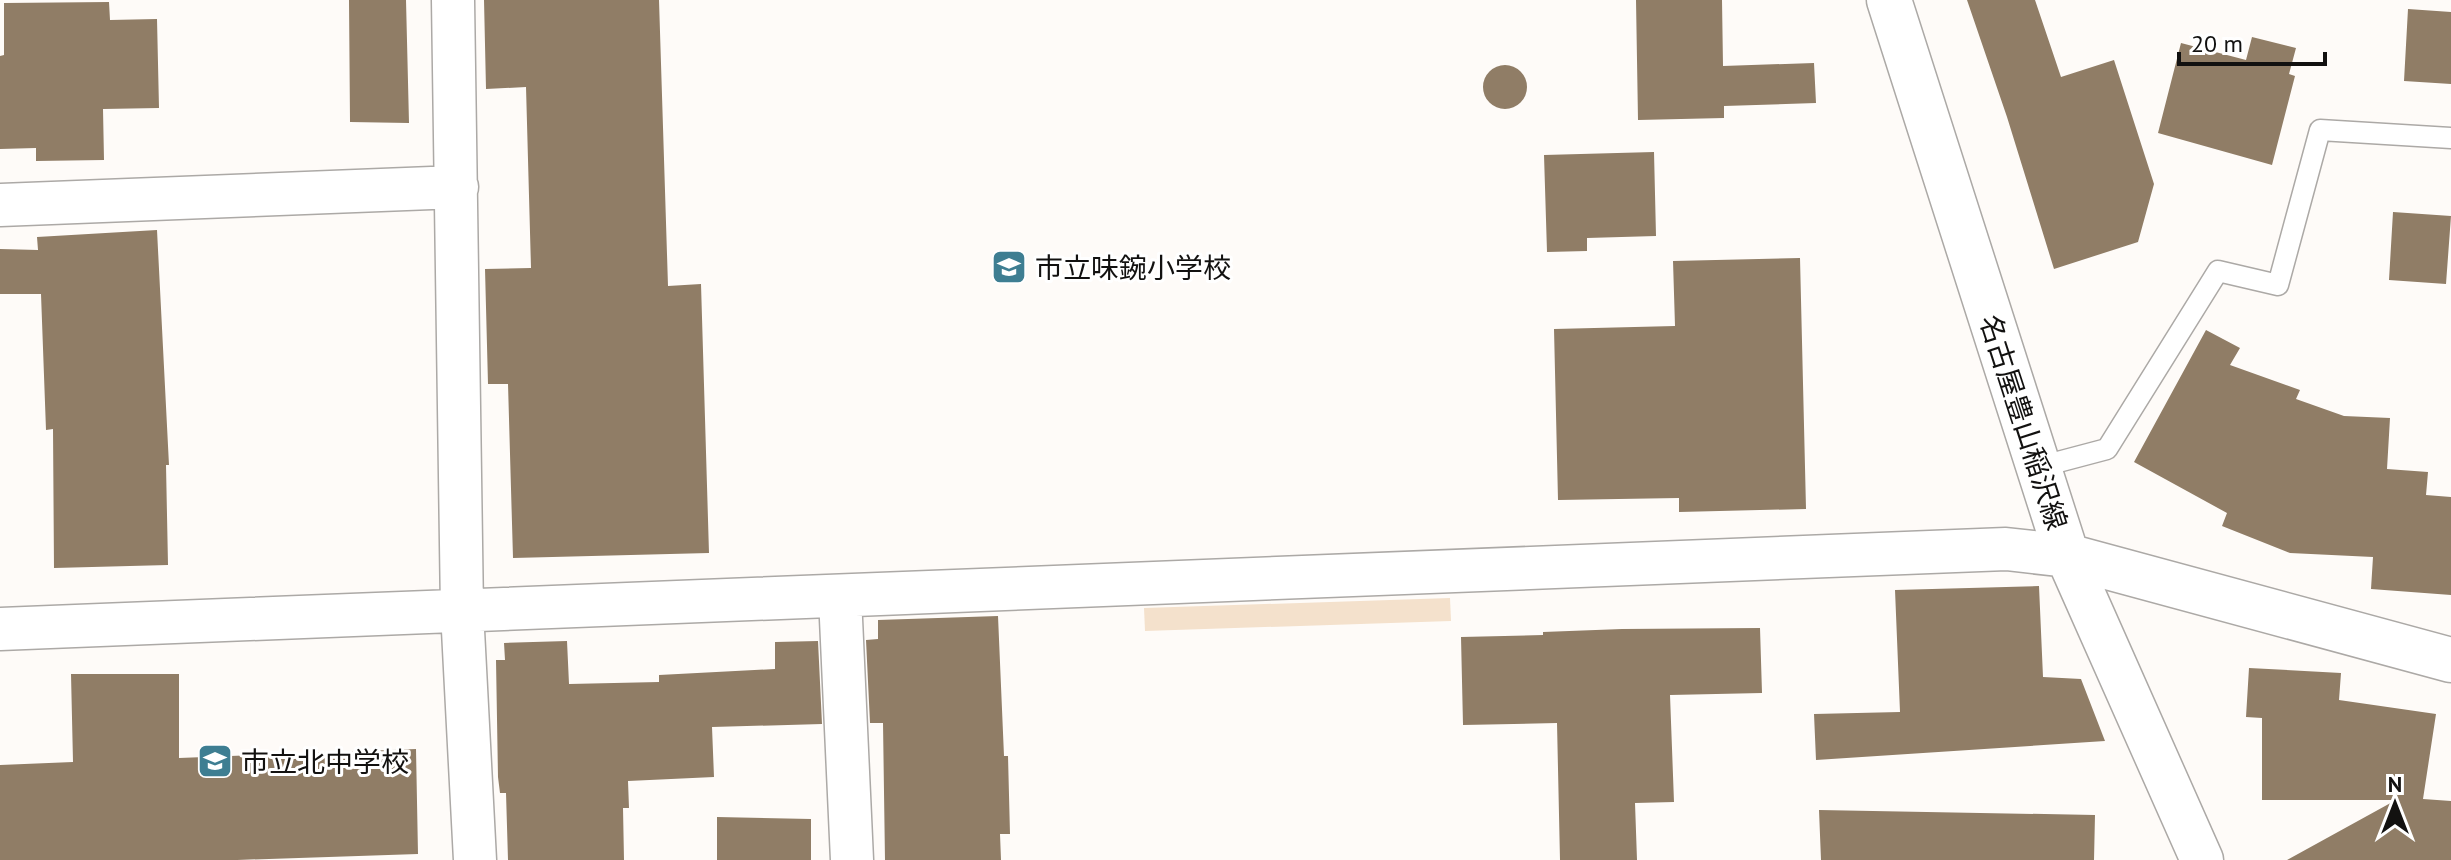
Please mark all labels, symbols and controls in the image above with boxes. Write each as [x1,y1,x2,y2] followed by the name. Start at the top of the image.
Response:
[2179,16,2325,66] scale bar
[2191,28,2243,59] text: 20 m
[990,248,1028,286] school or university icon: 市立味鋺小学校
[1035,249,1231,286] place label: 市立味鋺小学校
[1972,310,2076,534] street label: 名古屋豊山稲沢線
[196,742,234,780] school or university icon: 市立北中学校
[241,743,409,780] place label: 市立北中学校
[2355,764,2435,844] north arrow
[2388,770,2402,798] text: N

